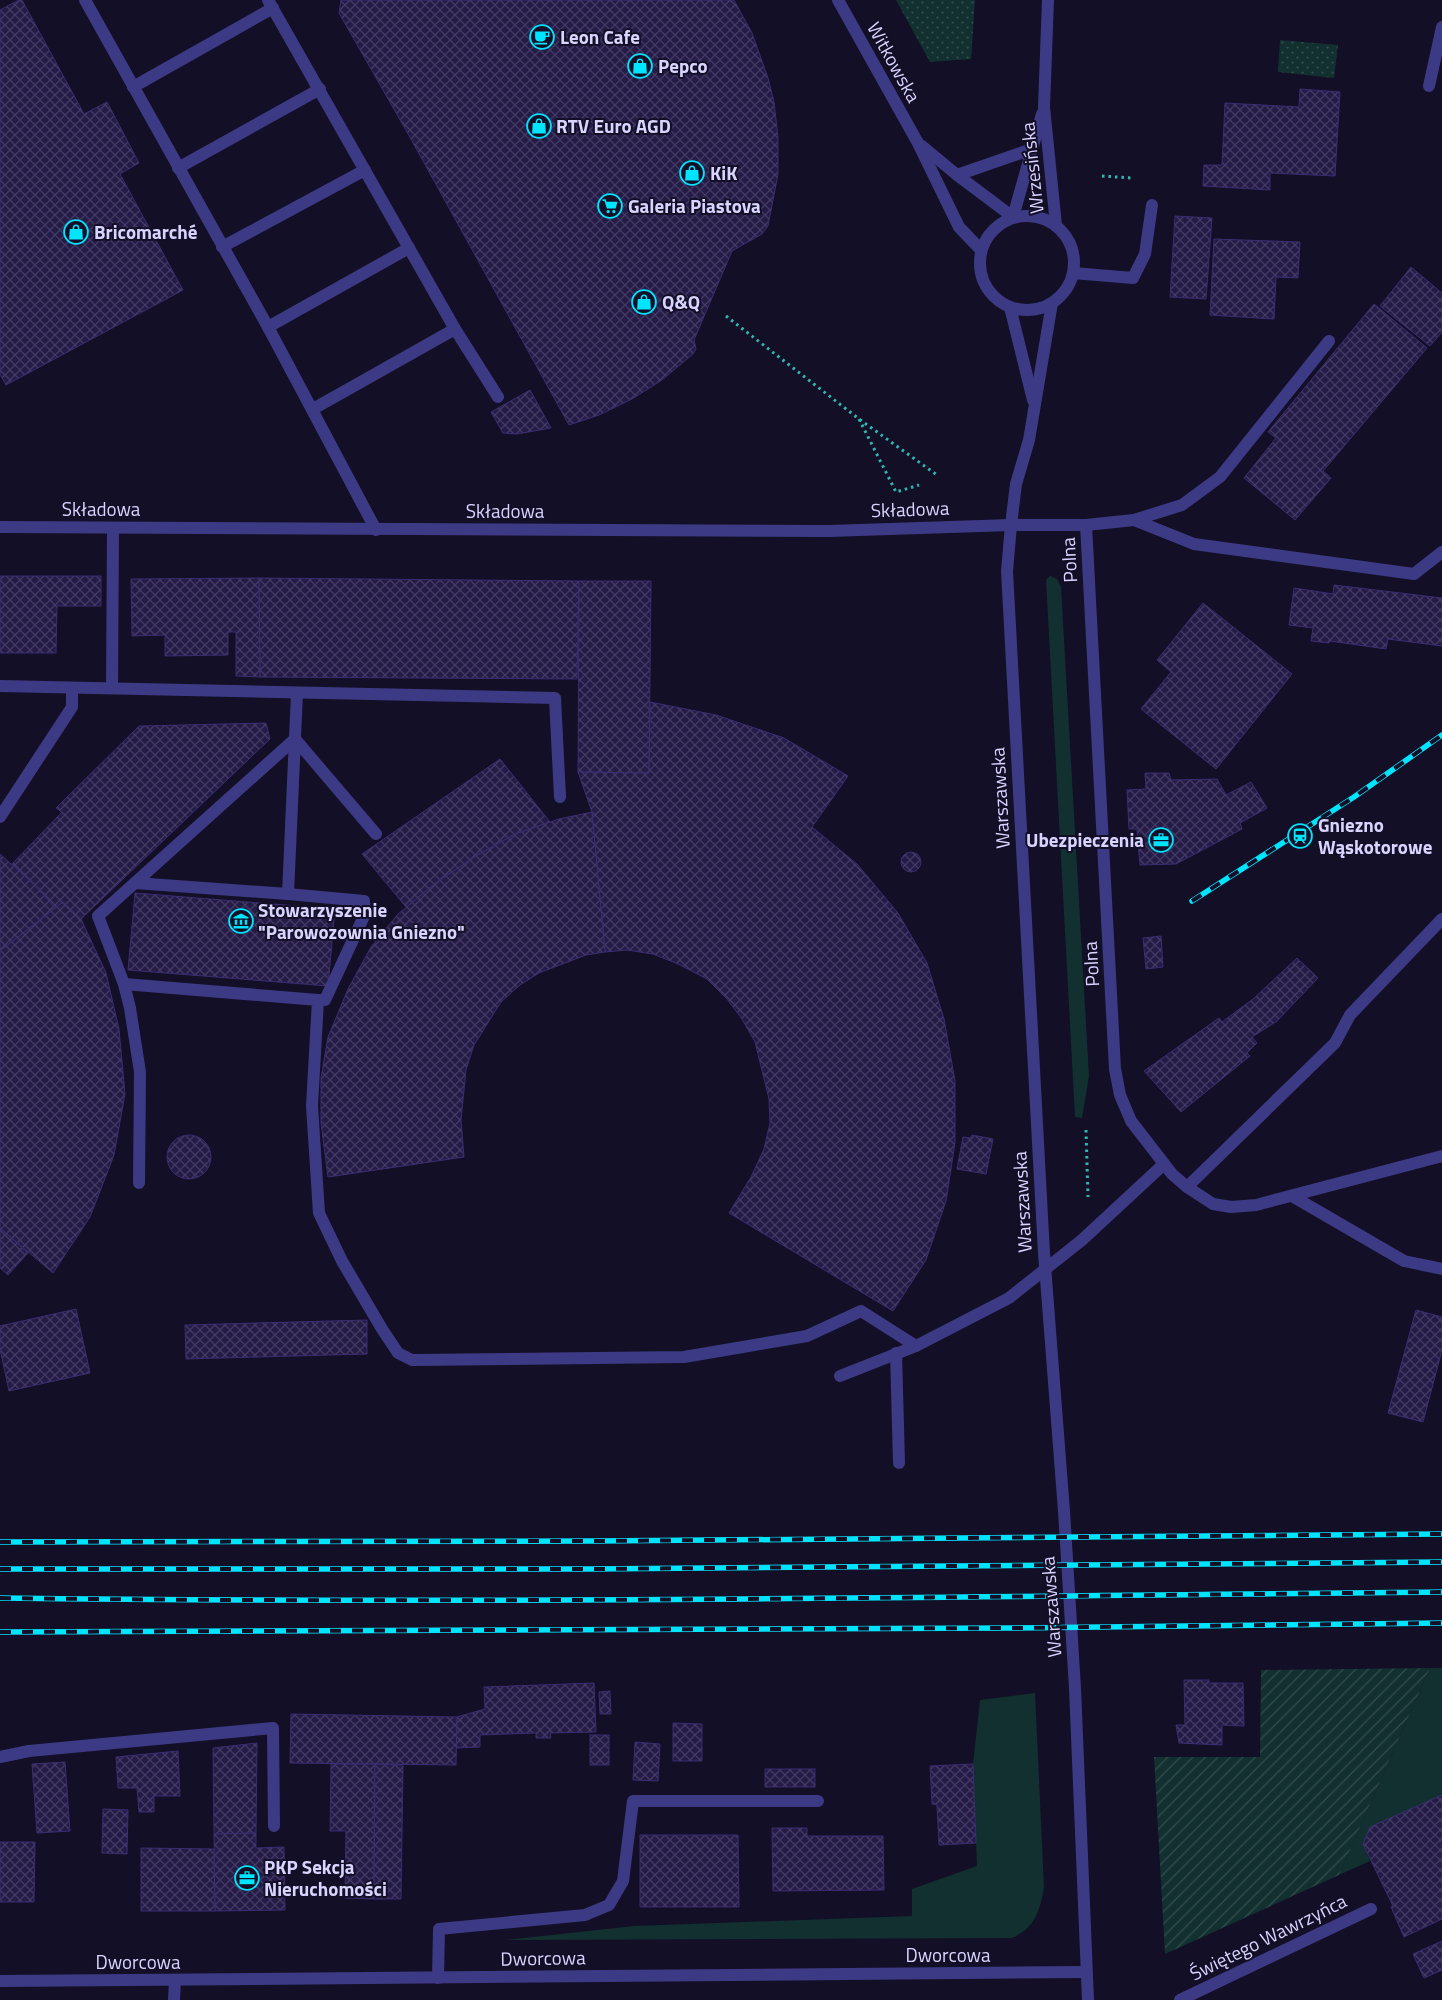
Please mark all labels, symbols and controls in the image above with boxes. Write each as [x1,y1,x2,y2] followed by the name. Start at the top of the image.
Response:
[860,16,929,108] street label: Witkowska
[560,22,640,51] place label: Leon Cafe
[529,24,555,50] cafe icon: Leon Cafe
[658,51,708,80] place label: Pepco
[627,53,653,79] shop icon: Pepco
[556,111,671,140] place label: RTV Euro AGD
[526,113,552,139] shop icon: RTV Euro AGD
[1012,120,1051,215] street label: Wrzesińska
[710,158,737,187] place label: KiK
[679,160,705,186] shop icon: KiK
[628,191,761,220] place label: Galeria Piastova
[597,193,623,219] supermarket icon: Galeria Piastova
[94,217,198,246] place label: Bricomarché
[63,219,89,245] shop icon: Bricomarché
[662,287,700,316] place label: Q&Q
[631,289,657,315] shop icon: Q&Q
[870,493,950,524] street label: Składowa
[62,494,141,523] street label: Składowa
[466,496,545,525] street label: Składowa
[1053,536,1084,583] street label: Polna
[982,746,1017,849] street label: Warszawska
[1318,810,1433,861] place label: Gniezno Wąskotorowe
[1287,823,1313,849] station icon: Gniezno Wąskotorowe
[1026,825,1144,854] place label: Ubezpieczenia
[1148,827,1174,853] office icon: Ubezpieczenia
[258,895,465,946] place label: Stowarzyszenie "Parowozownia Gniezno"
[228,908,254,934] museum icon: Stowarzyszenie "Parowozownia Gniezno"
[1075,940,1106,987] street label: Polna
[1004,1150,1039,1253] street label: Warszawska
[1032,1555,1069,1659] street label: Warszawska
[264,1852,387,1903] place label: PKP Sekcja Nieruchomości
[234,1865,260,1891] office icon: PKP Sekcja Nieruchomości
[1184,1886,1352,1987] street label: Świętego Wawrzyńca
[905,1940,991,1969] street label: Dworcowa
[500,1942,586,1973] street label: Dworcowa
[95,1947,181,1976] street label: Dworcowa

